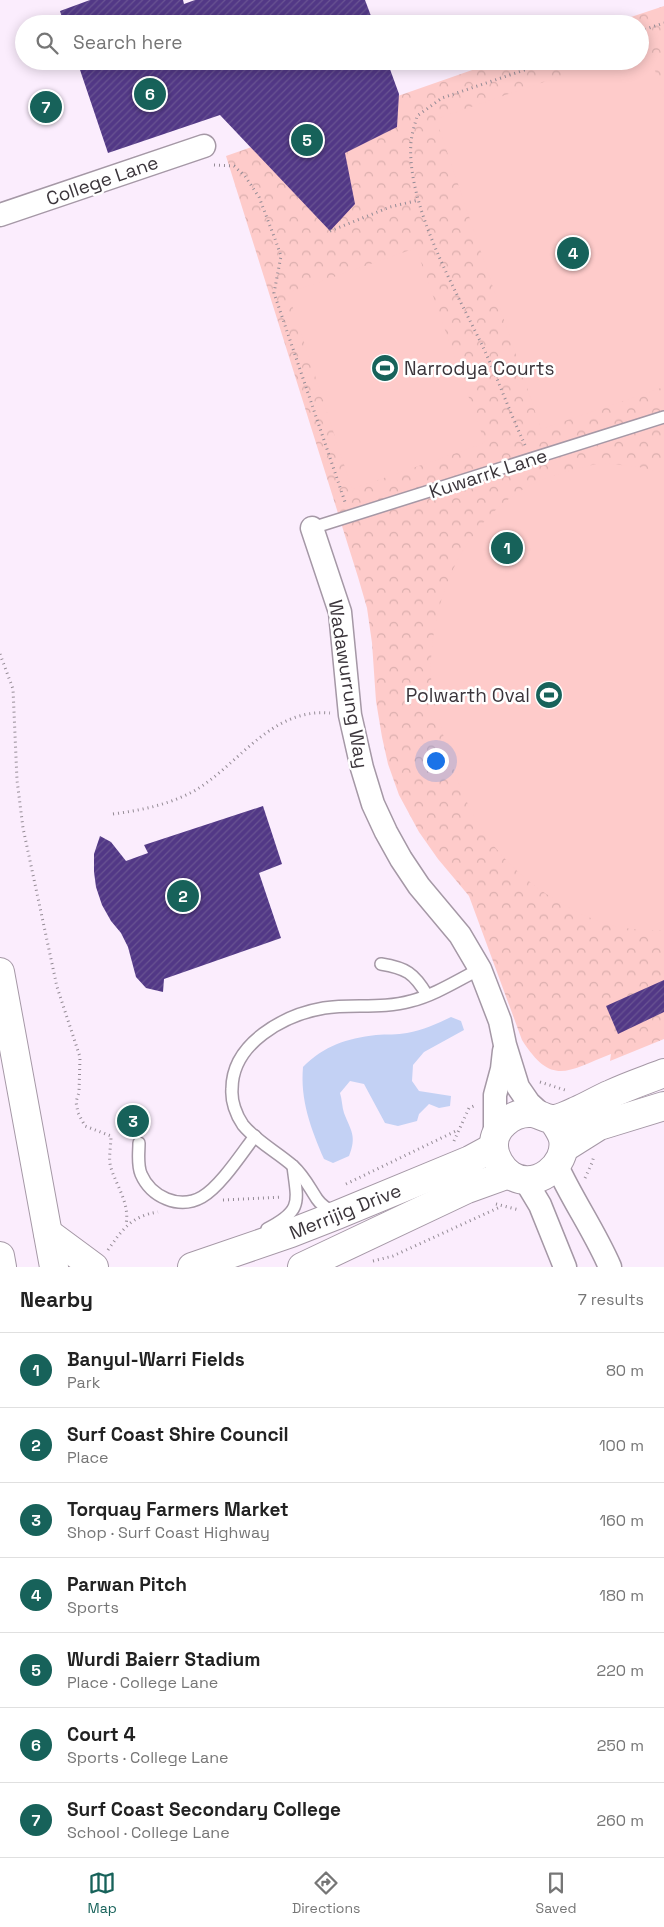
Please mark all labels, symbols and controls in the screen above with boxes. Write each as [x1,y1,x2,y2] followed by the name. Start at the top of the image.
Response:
[15,15,649,70] search box
[33,29,61,57] icon: search
[73,30,183,55] text: Search here
[134,75,166,113] pin: 6
[30,88,62,126] pin: 7
[291,121,323,159] pin: 5
[43,150,162,211] street label: College Lane
[557,234,589,272] pin: 4
[370,353,400,383] sports icon: Narrodya Courts
[404,356,554,381] place label: Narrodya Courts
[426,443,550,504] street label: Kuwarrk Lane
[491,529,523,567] pin: 1
[323,598,374,770] street label: Wadawurrung Way
[534,680,564,710] sports icon: Polwarth Oval
[406,683,530,708] place label: Polwarth Oval
[423,748,449,774] your location
[167,877,199,915] pin: 2
[117,1102,149,1140] pin: 3
[286,1178,405,1245] street label: Merrijig Drive
[20,1286,93,1313] text: Nearby
[578,1289,644,1310] text: 7 results
[67,1347,245,1372] text: Banyul-Warri Fields
[32,1360,40,1381] text: 1
[606,1360,644,1381] text: 80 m
[67,1372,100,1393] text: Park
[67,1422,289,1447] text: Surf Coast Shire Council
[31,1435,41,1456] text: 2
[599,1435,644,1456] text: 100 m
[67,1447,109,1468] text: Place
[67,1497,289,1522] text: Torquay Farmers Market
[31,1510,41,1531] text: 3
[599,1510,644,1531] text: 160 m
[67,1522,270,1543] text: Shop · Surf Coast Highway
[67,1572,187,1597] text: Parwan Pitch
[31,1585,41,1606] text: 4
[599,1585,644,1606] text: 180 m
[67,1597,119,1618] text: Sports
[67,1647,261,1672] text: Wurdi Baierr Stadium
[31,1660,41,1681] text: 5
[597,1660,644,1681] text: 220 m
[67,1672,218,1693] text: Place · College Lane
[67,1722,136,1747] text: Court 4
[31,1735,41,1756] text: 6
[597,1735,644,1756] text: 250 m
[67,1747,229,1768] text: Sports · College Lane
[67,1797,341,1822] text: Surf Coast Secondary College
[32,1810,40,1831] text: 7
[596,1810,644,1831] text: 260 m
[67,1822,230,1843] text: School · College Lane
[88,1869,117,1917] tab: Map
[292,1869,360,1917] tab: Directions
[536,1869,576,1917] tab: Saved

